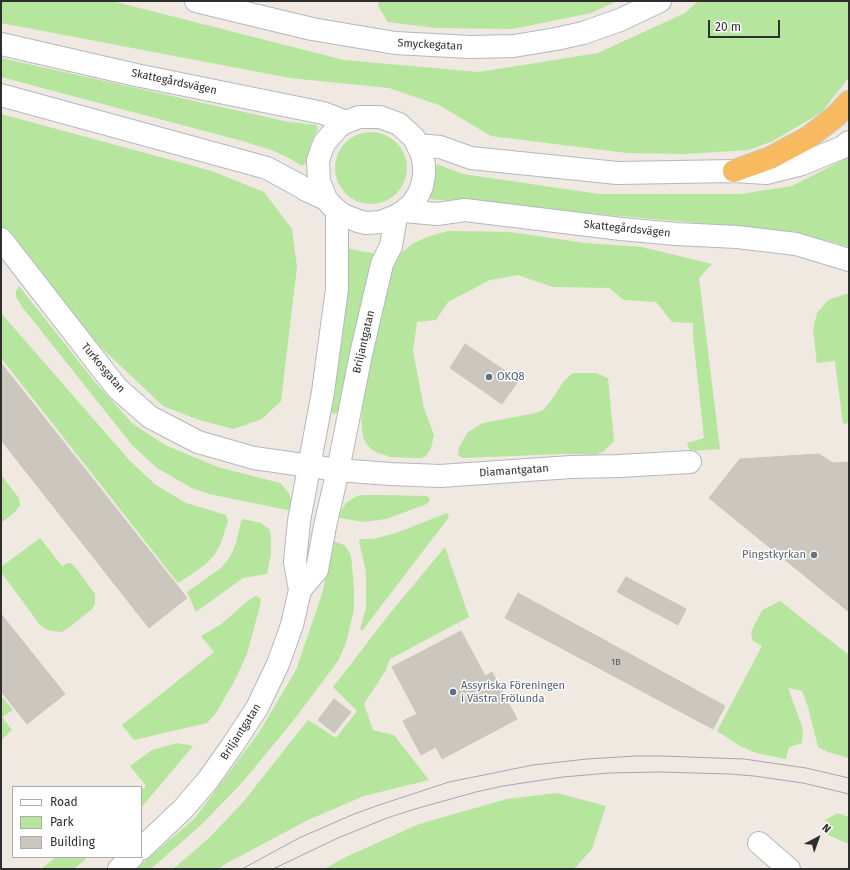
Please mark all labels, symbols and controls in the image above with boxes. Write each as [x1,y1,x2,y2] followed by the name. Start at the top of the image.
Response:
[710,12,782,38] scale bar
[715,20,741,34] text: 20 m
[397,37,463,53] street label: Smyckegatan
[130,66,218,98] street label: Skattegårdsvägen
[583,218,671,240] street label: Skattegårdsvägen
[350,309,378,375] street label: Briljantgatan
[78,340,128,396] street label: Turkosgatan
[497,370,525,384] place label: OKQ8
[484,372,494,382] marker: OKQ8
[479,462,549,480] street label: Diamantgatan
[742,548,806,562] place label: Pingstkyrkan
[809,550,819,560] marker: Pingstkyrkan
[611,657,621,667] house number: 1B
[461,679,565,705] place label: Assyriska Föreningen i Västra Frölunda
[448,687,458,697] marker: Assyriska Föreningen i Västra Frölunda
[218,701,264,763] street label: Briljantgatan
[12,786,142,858] legend
[50,795,78,809] text: Road
[50,815,74,829] text: Park
[798,818,838,858] north arrow
[819,821,833,836] text: N
[50,835,95,849] text: Building

